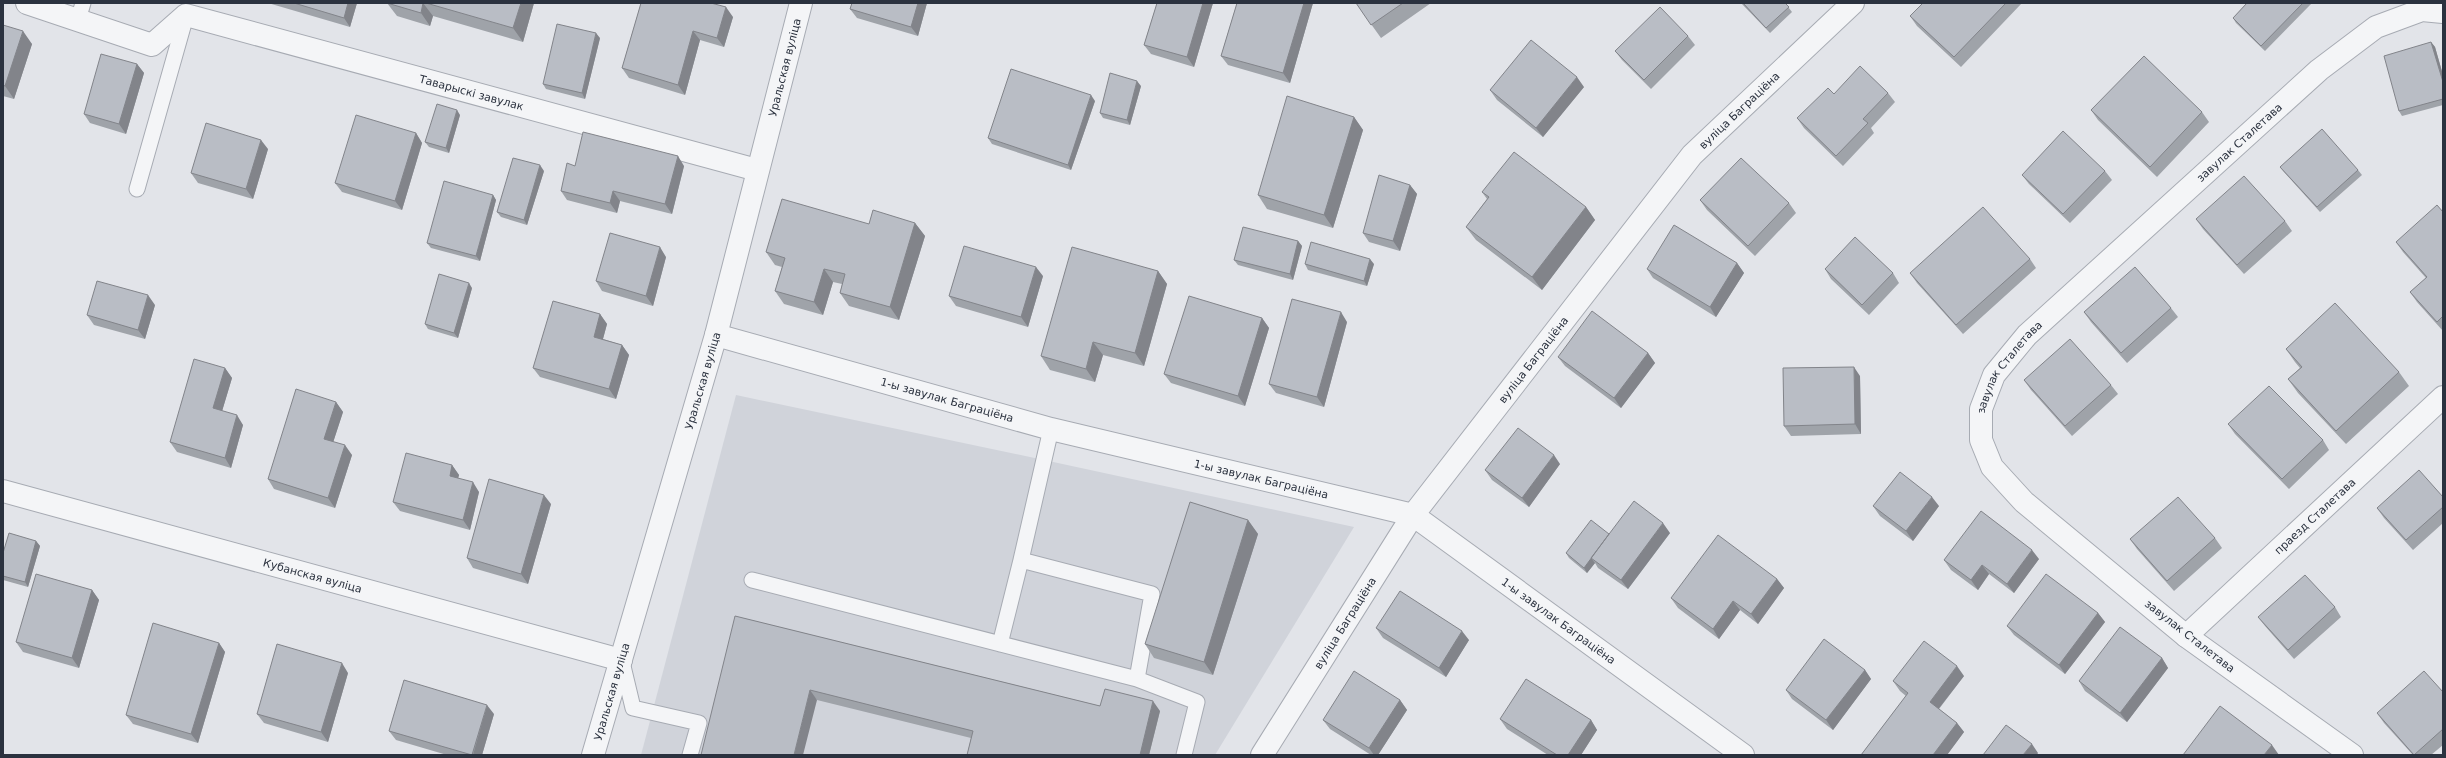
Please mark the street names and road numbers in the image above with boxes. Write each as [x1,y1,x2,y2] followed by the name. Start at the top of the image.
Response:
[766,17,804,118] street label: Уральская вуліца
[1697,70,1783,152] street label: вуліца Баграціёна
[417,72,525,113] street label: Таварыскі завулак
[2194,101,2285,185] street label: завулак Сталетава
[1496,314,1571,406] street label: вуліца Баграціёна
[1975,318,2045,413] street label: завулак Сталетава
[683,331,724,431] street label: Уральская вуліца
[879,375,1015,425] street label: 1-ы завулак Баграціёна
[1193,457,1330,502] street label: 1-ы завулак Баграціёна
[2272,476,2358,557] street label: праезд Сталетава
[262,556,363,596] street label: Кубанская вуліца
[1312,575,1379,672] street label: вуліца Баграціёна
[1499,575,1618,667] street label: 1-ы завулак Баграціёна
[2142,597,2237,676] street label: завулак Сталетава
[592,642,632,742] street label: Уральская вуліца

